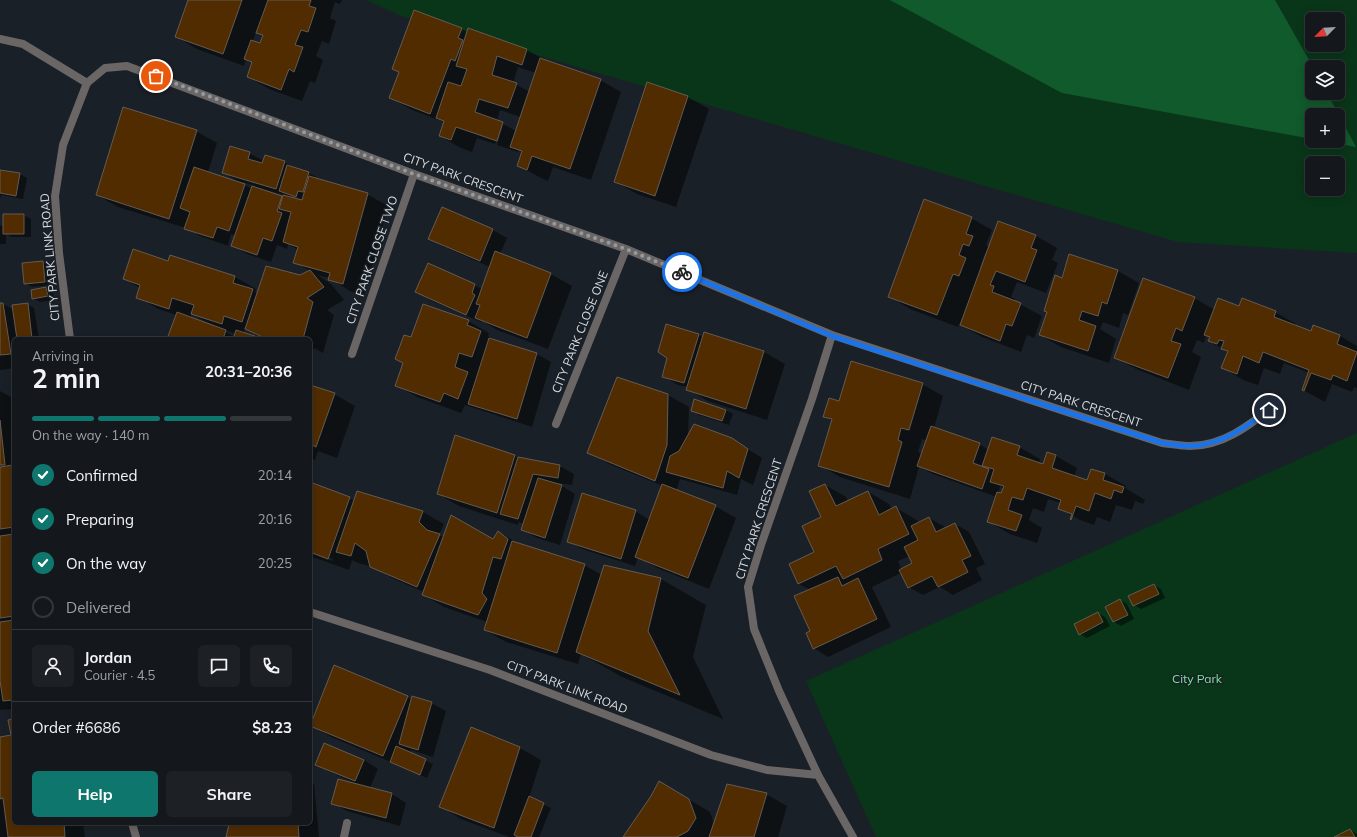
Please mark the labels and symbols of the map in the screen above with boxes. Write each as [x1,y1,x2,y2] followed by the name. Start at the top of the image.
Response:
[1305,12,1345,52] north arrow
[139,59,173,93] pin
[401,149,526,206] street label: CITY PARK CRESCENT
[36,192,63,322] street label: CITY PARK LINK ROAD
[342,194,401,326] street label: CITY PARK CLOSE TWO
[662,252,702,292] courier
[548,269,611,395] street label: CITY PARK CLOSE ONE
[1019,377,1144,430] street label: CITY PARK CRESCENT
[1252,393,1286,427] pin
[732,456,785,581] street label: CITY PARK CRESCENT
[505,657,630,717] street label: CITY PARK LINK ROAD
[1172,671,1223,686] park label: City Park

